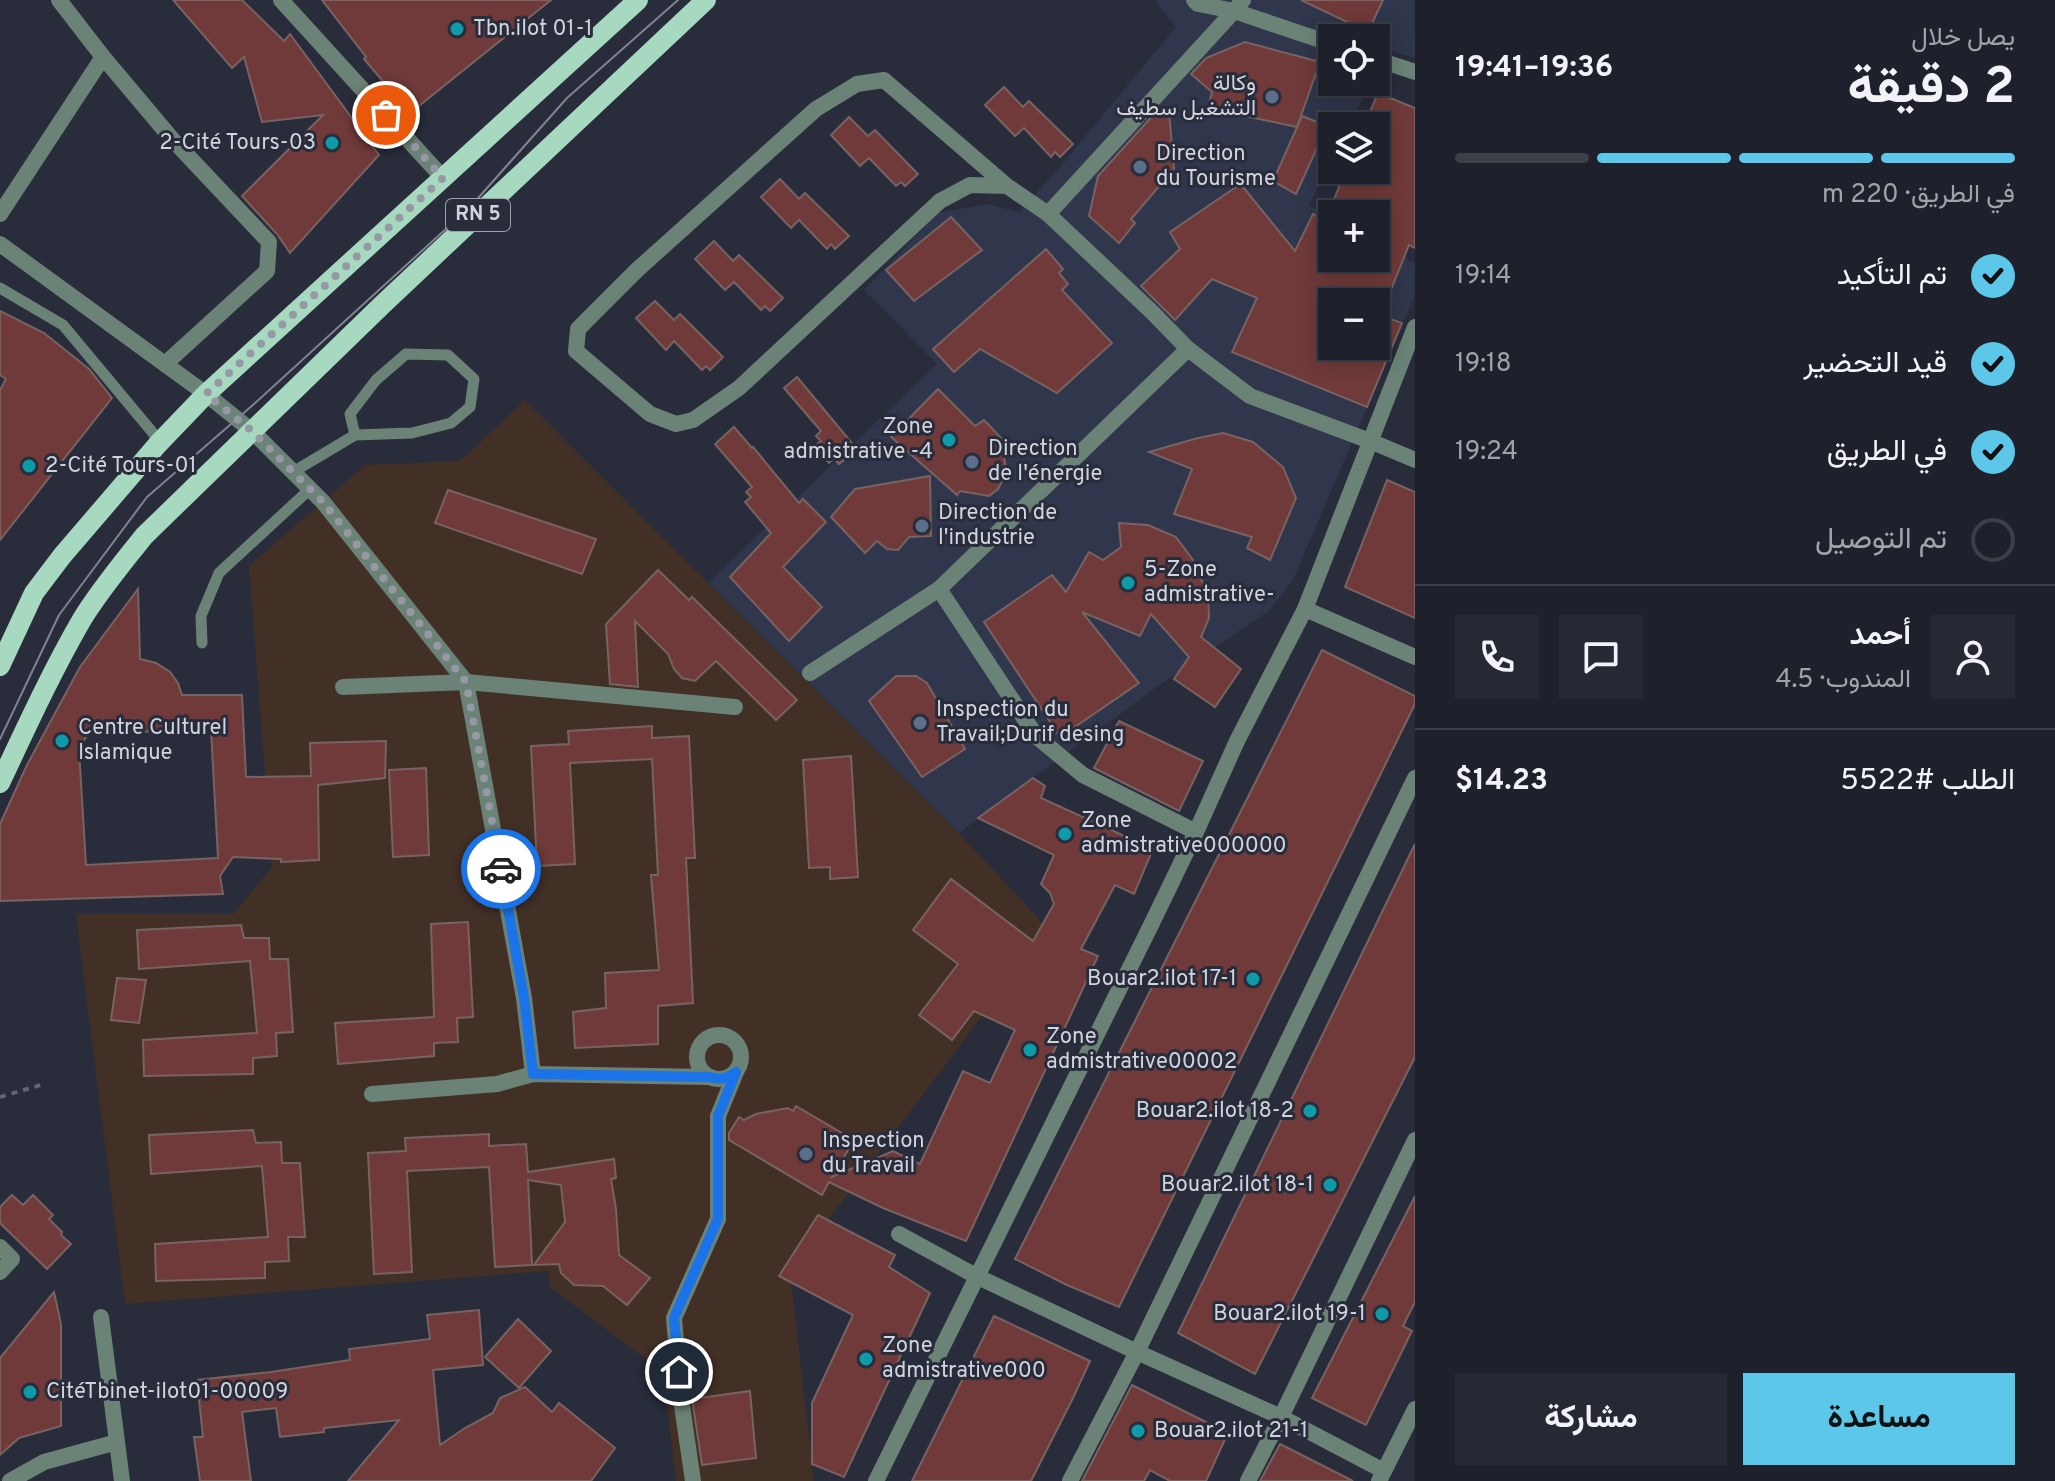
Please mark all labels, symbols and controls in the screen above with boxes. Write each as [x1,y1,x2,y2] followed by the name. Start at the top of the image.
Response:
[473,16,593,43] place label: Tbn.ilot 01-1
[448,20,466,38] marker: Tbn.ilot 01-1
[1911,22,2015,55] text: يصل خلال
[1318,24,1390,360] map controls
[1318,24,1390,96] button: locate
[1455,50,1613,87] text: 19:36–19:41
[1848,56,2015,122] text: 2 دقيقة
[1116,71,1256,123] place label: وكالة التشغيل سطيف
[352,81,420,149] pin
[1263,88,1281,106] marker: وكالة التشغيل سطيف
[364,93,408,137] icon: bag
[1318,112,1390,184] button: layers
[159,130,316,157] place label: 2-Cité Tours-03
[323,134,341,152] marker: 2-Cité Tours-03
[1156,141,1276,193] place label: Direction du Tourisme
[1131,158,1149,176] marker: Direction du Tourisme
[1822,179,2015,212] text: في الطريق · 220 m
[446,199,510,231] road number: RN 5
[1318,200,1390,272] button: +
[1971,254,2015,298] icon: check
[1837,258,1947,295] text: تم التأكيد
[1455,260,1511,293] text: 19:14
[1318,288,1390,360] button: −
[1971,342,2015,386] icon: check
[1803,346,1947,383] text: قيد التحضير
[1455,348,1512,381] text: 19:18
[784,414,933,466] place label: Zone admistrative -4
[1971,430,2015,474] icon: check
[940,431,958,449] marker: Zone admistrative -4
[1827,434,1947,471] text: في الطريق
[988,436,1102,488] place label: Direction de l'énergie
[1455,436,1518,469] text: 19:24
[45,453,197,480] place label: 2-Cité Tours-01
[963,453,981,471] marker: Direction de l'énergie
[20,457,38,475] marker: 2-Cité Tours-01
[938,500,1057,552] place label: Direction de l'industrie
[913,517,931,535] marker: Direction de l'industrie
[1815,522,1947,559] text: تم التوصيل
[1144,557,1275,609] place label: 5-Zone admistrative-
[1119,574,1137,592] marker: 5-Zone admistrative-
[1455,615,1539,699] button: phone
[1559,615,1643,699] button: chat
[1931,615,2015,699] button: person
[1849,618,1911,655] text: أحمد
[1775,664,1911,697] text: المندوب · 4.5
[936,697,1124,749] place label: Inspection du Travail;Durif desing
[911,714,929,732] marker: Inspection du Travail;Durif desing
[78,715,227,767] place label: Centre Culturel Islamique
[53,732,71,750] marker: Centre Culturel Islamique
[1455,763,1548,800] text: $14.23
[1840,763,2015,800] text: الطلب #5522
[1081,808,1287,860] place label: Zone admistrative000000
[1056,825,1074,843] marker: Zone admistrative000000
[461,829,541,909] courier
[479,847,523,891] icon: car
[1087,966,1237,993] place label: Bouar2.ilot 17-1
[1244,970,1262,988] marker: Bouar2.ilot 17-1
[1046,1024,1237,1076] place label: Zone admistrative00002
[1021,1041,1039,1059] marker: Zone admistrative00002
[1136,1098,1294,1125] place label: Bouar2.ilot 18-2
[1301,1102,1319,1120] marker: Bouar2.ilot 18-2
[822,1128,925,1180] place label: Inspection du Travail
[797,1145,815,1163] marker: Inspection du Travail
[1161,1172,1314,1199] place label: Bouar2.ilot 18-1
[1321,1176,1339,1194] marker: Bouar2.ilot 18-1
[1213,1301,1366,1328] place label: Bouar2.ilot 19-1
[1373,1305,1391,1323] marker: Bouar2.ilot 19-1
[882,1333,1046,1385] place label: Zone admistrative000
[645,1338,713,1406] pin
[657,1350,701,1394] icon: home
[857,1350,875,1368] marker: Zone admistrative000
[1455,1373,1727,1465] button: مشاركة
[1743,1373,2015,1465] button: مساعدة
[46,1379,288,1406] place label: CitéTbinet-ilot01-00009
[21,1383,39,1401] marker: CitéTbinet-ilot01-00009
[1154,1418,1308,1445] place label: Bouar2.ilot 21-1
[1129,1422,1147,1440] marker: Bouar2.ilot 21-1

